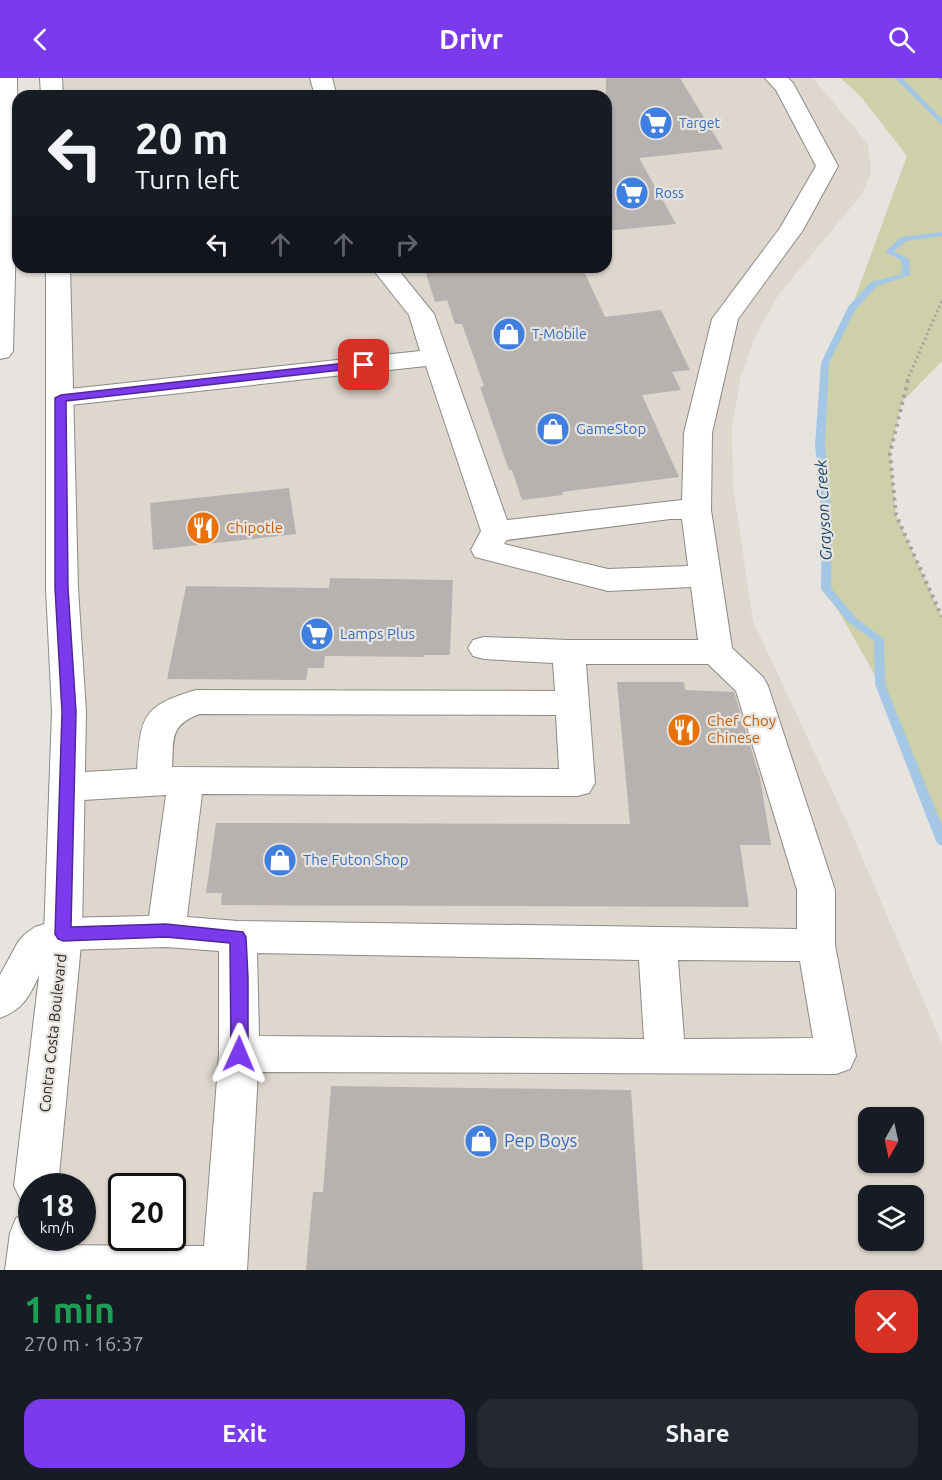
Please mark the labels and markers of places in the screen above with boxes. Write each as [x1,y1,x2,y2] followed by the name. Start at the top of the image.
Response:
[638,105,674,141] supermarket icon: Target
[679,115,721,131] place label: Target
[614,175,650,211] supermarket icon: Ross
[655,185,684,201] place label: Ross
[491,316,527,352] shop icon: T-Mobile
[532,326,587,342] place label: T-Mobile
[338,339,389,390] pin
[535,411,571,447] shop icon: GameStop
[576,420,646,437] place label: GameStop
[185,510,221,546] restaurant icon: Chipotle
[226,519,283,536] place label: Chipotle
[299,616,335,652] supermarket icon: Lamps Plus
[340,625,415,642] place label: Lamps Plus
[666,712,702,748] restaurant icon: Chef Choy Chinese
[707,712,776,746] place label: Chef Choy Chinese
[262,842,298,878] shop icon: The Futon Shop
[303,851,408,868] place label: The Futon Shop
[463,1123,499,1159] shop icon: Pep Boys
[504,1130,578,1150] place label: Pep Boys

